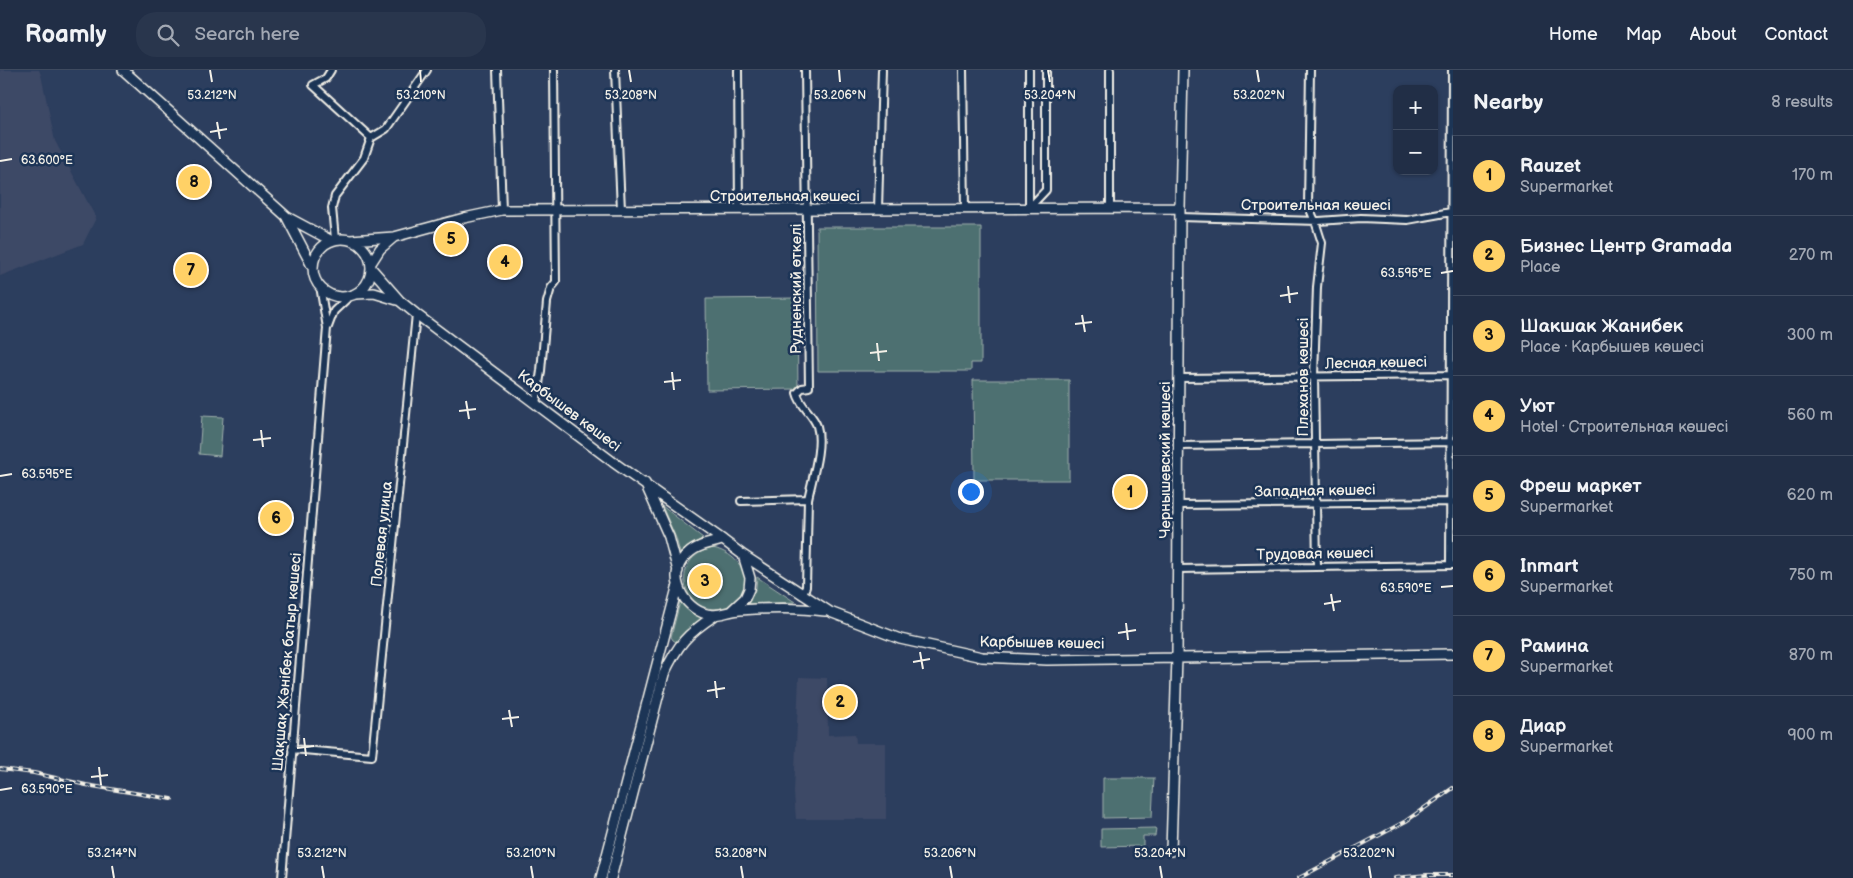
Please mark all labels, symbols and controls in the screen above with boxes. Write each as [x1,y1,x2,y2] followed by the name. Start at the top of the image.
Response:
[136,12,486,57] search box
[25,20,106,49] text: Roamly
[154,21,182,49] icon: search
[194,23,300,46] text: Search here
[1549,24,1598,45] text: Home
[1626,24,1662,45] text: Map
[1690,24,1737,45] text: About
[1765,24,1828,45] text: Contact
[1393,85,1438,175] map controls
[1393,85,1438,130] button: +
[187,88,237,103] text: 53.212°N
[396,88,446,103] text: 53.210°N
[605,88,657,103] text: 53.208°N
[814,88,866,103] text: 53.206°N
[1024,88,1076,103] text: 53.204°N
[1233,88,1285,103] text: 53.202°N
[1473,90,1543,115] text: Nearby
[1771,93,1833,112] text: 8 results
[1393,130,1438,175] button: −
[21,153,73,168] text: 63.600°E
[1520,155,1581,178] text: Rauzet
[178,163,210,201] pin: 8
[1486,166,1492,185] text: 1
[1792,166,1833,185] text: 170 m
[1520,178,1613,197] text: Supermarket
[710,187,860,206] street label: Строительная көшесі
[1241,196,1391,215] street label: Строительная көшесі
[435,220,467,258] pin: 5
[787,224,806,354] street label: Рудненский өткелі
[1520,235,1732,258] text: Бизнес Центр Gramada
[489,243,521,281] pin: 4
[1484,246,1494,265] text: 2
[1789,246,1833,265] text: 270 m
[175,251,207,289] pin: 7
[1520,258,1561,277] text: Place
[1380,266,1432,281] text: 63.595°E
[1520,315,1683,338] text: Шакшак Жанибек
[1294,318,1313,436] street label: Плеханов көшесі
[1484,326,1494,345] text: 3
[1787,326,1833,345] text: 300 m
[1520,338,1704,357] text: Place · Карбышев көшесі
[1324,353,1427,373] street label: Лесная көшесі
[513,366,625,456] street label: Карбышев көшесі
[1156,381,1175,539] street label: Чернышевский көшесі
[1520,395,1555,418] text: Уют
[1484,406,1494,425] text: 4
[1787,406,1833,425] text: 560 m
[1520,418,1728,437] text: Hotel · Строительная көшесі
[21,467,73,482] text: 63.595°E
[1114,473,1146,511] pin: 1
[1520,475,1641,498] text: Фреш маркет
[958,479,984,505] your location
[367,480,397,588] street label: Полевая улица
[1254,480,1376,502] street label: Западная көшесі
[1484,486,1494,505] text: 5
[1787,486,1833,505] text: 620 m
[1520,498,1613,517] text: Supermarket
[260,499,292,537] pin: 6
[1256,543,1374,565] street label: Трудовая көшесі
[268,552,306,772] street label: Шақшақ Жәнібек батыр көшесі
[1520,555,1578,578] text: Inmart
[689,562,721,600] pin: 3
[1484,566,1494,585] text: 6
[1789,566,1833,585] text: 750 m
[1520,578,1613,597] text: Supermarket
[1380,581,1432,596] text: 63.590°E
[979,632,1105,654] street label: Карбышев көшесі
[1520,635,1589,658] text: Рамина
[1485,646,1493,665] text: 7
[1789,646,1833,665] text: 870 m
[1520,658,1613,677] text: Supermarket
[824,683,856,721] pin: 2
[1520,715,1566,738] text: Диар
[1484,726,1494,745] text: 8
[1787,726,1833,745] text: 900 m
[1520,738,1613,757] text: Supermarket
[21,782,73,797] text: 63.590°E
[87,846,137,861] text: 53.214°N
[297,846,347,861] text: 53.212°N
[506,846,556,861] text: 53.210°N
[715,846,767,861] text: 53.208°N
[924,846,976,861] text: 53.206°N
[1134,846,1186,861] text: 53.204°N
[1343,846,1395,861] text: 53.202°N

